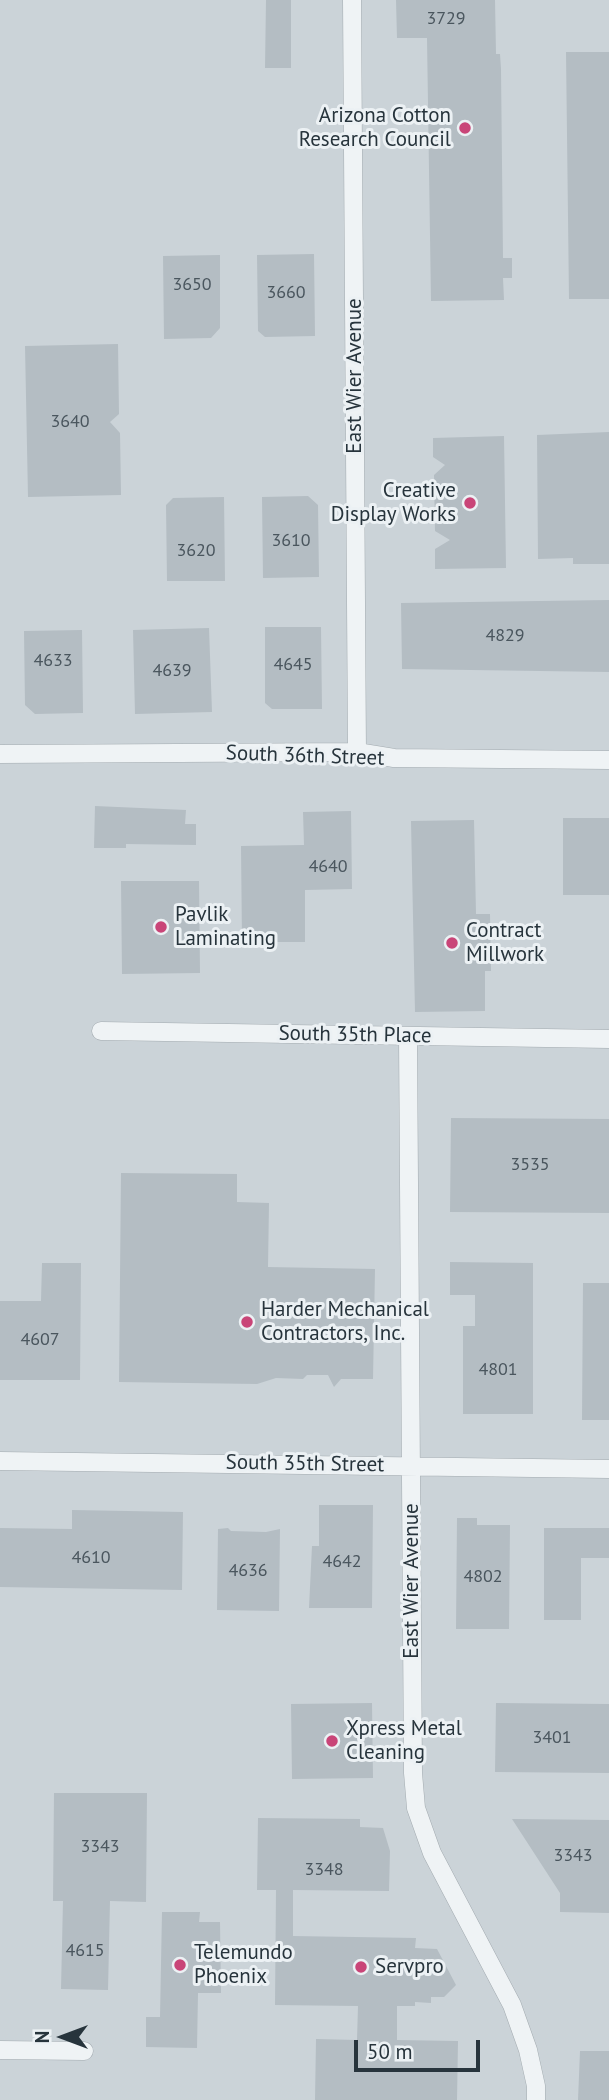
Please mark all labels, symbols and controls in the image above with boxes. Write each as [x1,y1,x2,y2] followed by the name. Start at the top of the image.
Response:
[426,8,466,30] house number: 3729
[299,103,451,153] place label: Arizona Cotton Research Council
[457,120,473,136] marker: Arizona Cotton Research Council
[172,274,212,296] house number: 3650
[266,282,306,304] house number: 3660
[342,298,368,454] street label: East Wier Avenue
[50,411,90,433] house number: 3640
[331,478,456,528] place label: Creative Display Works
[462,495,478,511] marker: Creative Display Works
[271,530,311,552] house number: 3610
[176,540,216,562] house number: 3620
[485,625,525,647] house number: 4829
[33,650,73,672] house number: 4633
[273,654,313,676] house number: 4645
[152,660,192,682] house number: 4639
[225,741,385,771] street label: South 36th Street
[308,856,348,878] house number: 4640
[175,902,276,952] place label: Pavlik Laminating
[466,918,544,968] place label: Contract Millwork
[153,919,169,935] marker: Pavlik Laminating
[444,935,460,951] marker: Contract Millwork
[278,1021,432,1049] street label: South 35th Place
[510,1154,550,1176] house number: 3535
[261,1297,429,1347] place label: Harder Mechanical Contractors, Inc.
[239,1314,255,1330] marker: Harder Mechanical Contractors, Inc.
[20,1329,60,1351] house number: 4607
[478,1359,518,1381] house number: 4801
[225,1450,385,1478] street label: South 35th Street
[399,1503,425,1659] street label: East Wier Avenue
[71,1547,111,1569] house number: 4610
[322,1551,362,1573] house number: 4642
[228,1560,268,1582] house number: 4636
[463,1566,503,1588] house number: 4802
[346,1716,462,1766] place label: Xpress Metal Cleaning
[532,1727,572,1749] house number: 3401
[324,1733,340,1749] marker: Xpress Metal Cleaning
[80,1836,120,1858] house number: 3343
[553,1845,593,1867] house number: 3343
[304,1859,344,1881] house number: 3348
[65,1940,105,1962] house number: 4615
[194,1940,293,1990] place label: Telemundo Phoenix
[375,1954,444,1980] place label: Servpro
[172,1957,188,1973] marker: Telemundo Phoenix
[353,1959,369,1975] marker: Servpro
[28,2002,98,2072] north arrow
[357,2026,483,2070] scale bar
[30,2031,54,2043] text: N
[367,2038,413,2065] text: 50 m

